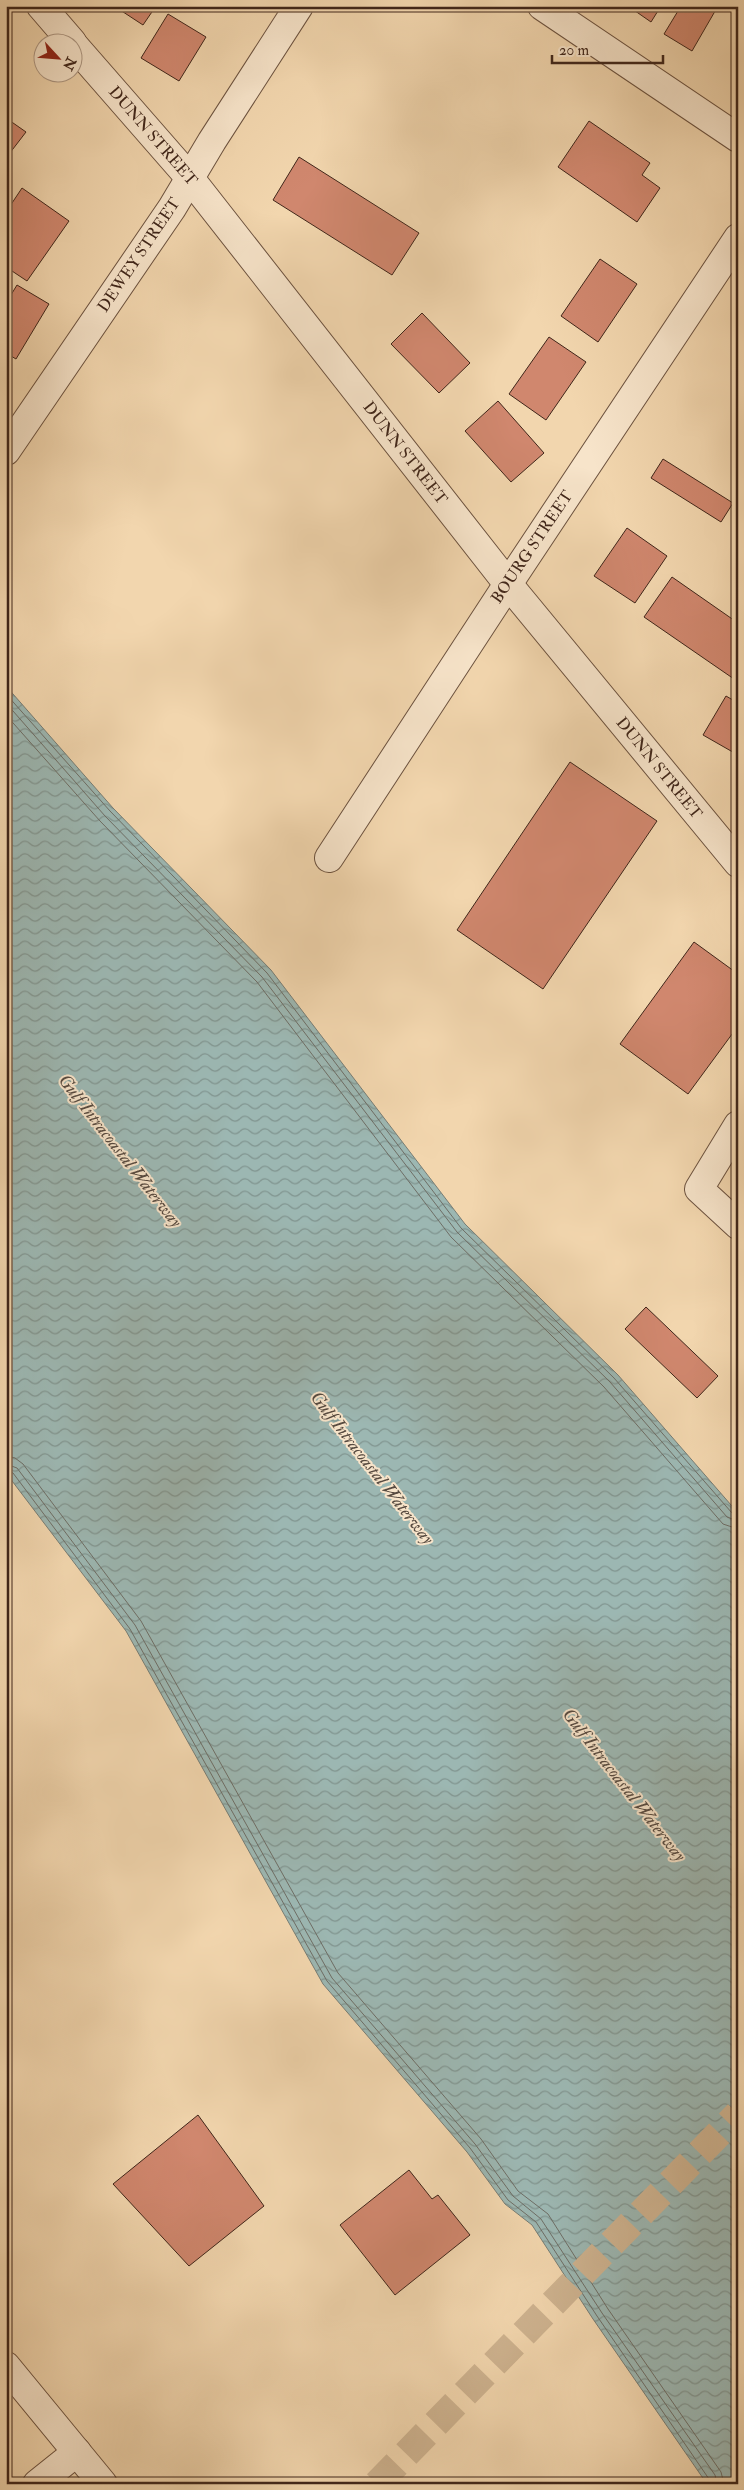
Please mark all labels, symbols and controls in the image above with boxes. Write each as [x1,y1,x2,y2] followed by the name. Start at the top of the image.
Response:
[32,32,82,82] north arrow
[552,32,663,64] scale bar
[559,41,589,60] text: 20 m
[59,53,80,73] text: N
[104,82,202,190] street label: DUNN STREET
[93,194,185,316] street label: DEWEY STREET
[358,397,452,509] street label: DUNN STREET
[487,487,577,607] street label: BOURG STREET
[612,713,706,823] street label: DUNN STREET
[53,1070,188,1233] water label: Gulf Intracoastal Waterway
[305,1387,440,1550] water label: Gulf Intracoastal Waterway
[557,1704,692,1867] water label: Gulf Intracoastal Waterway

